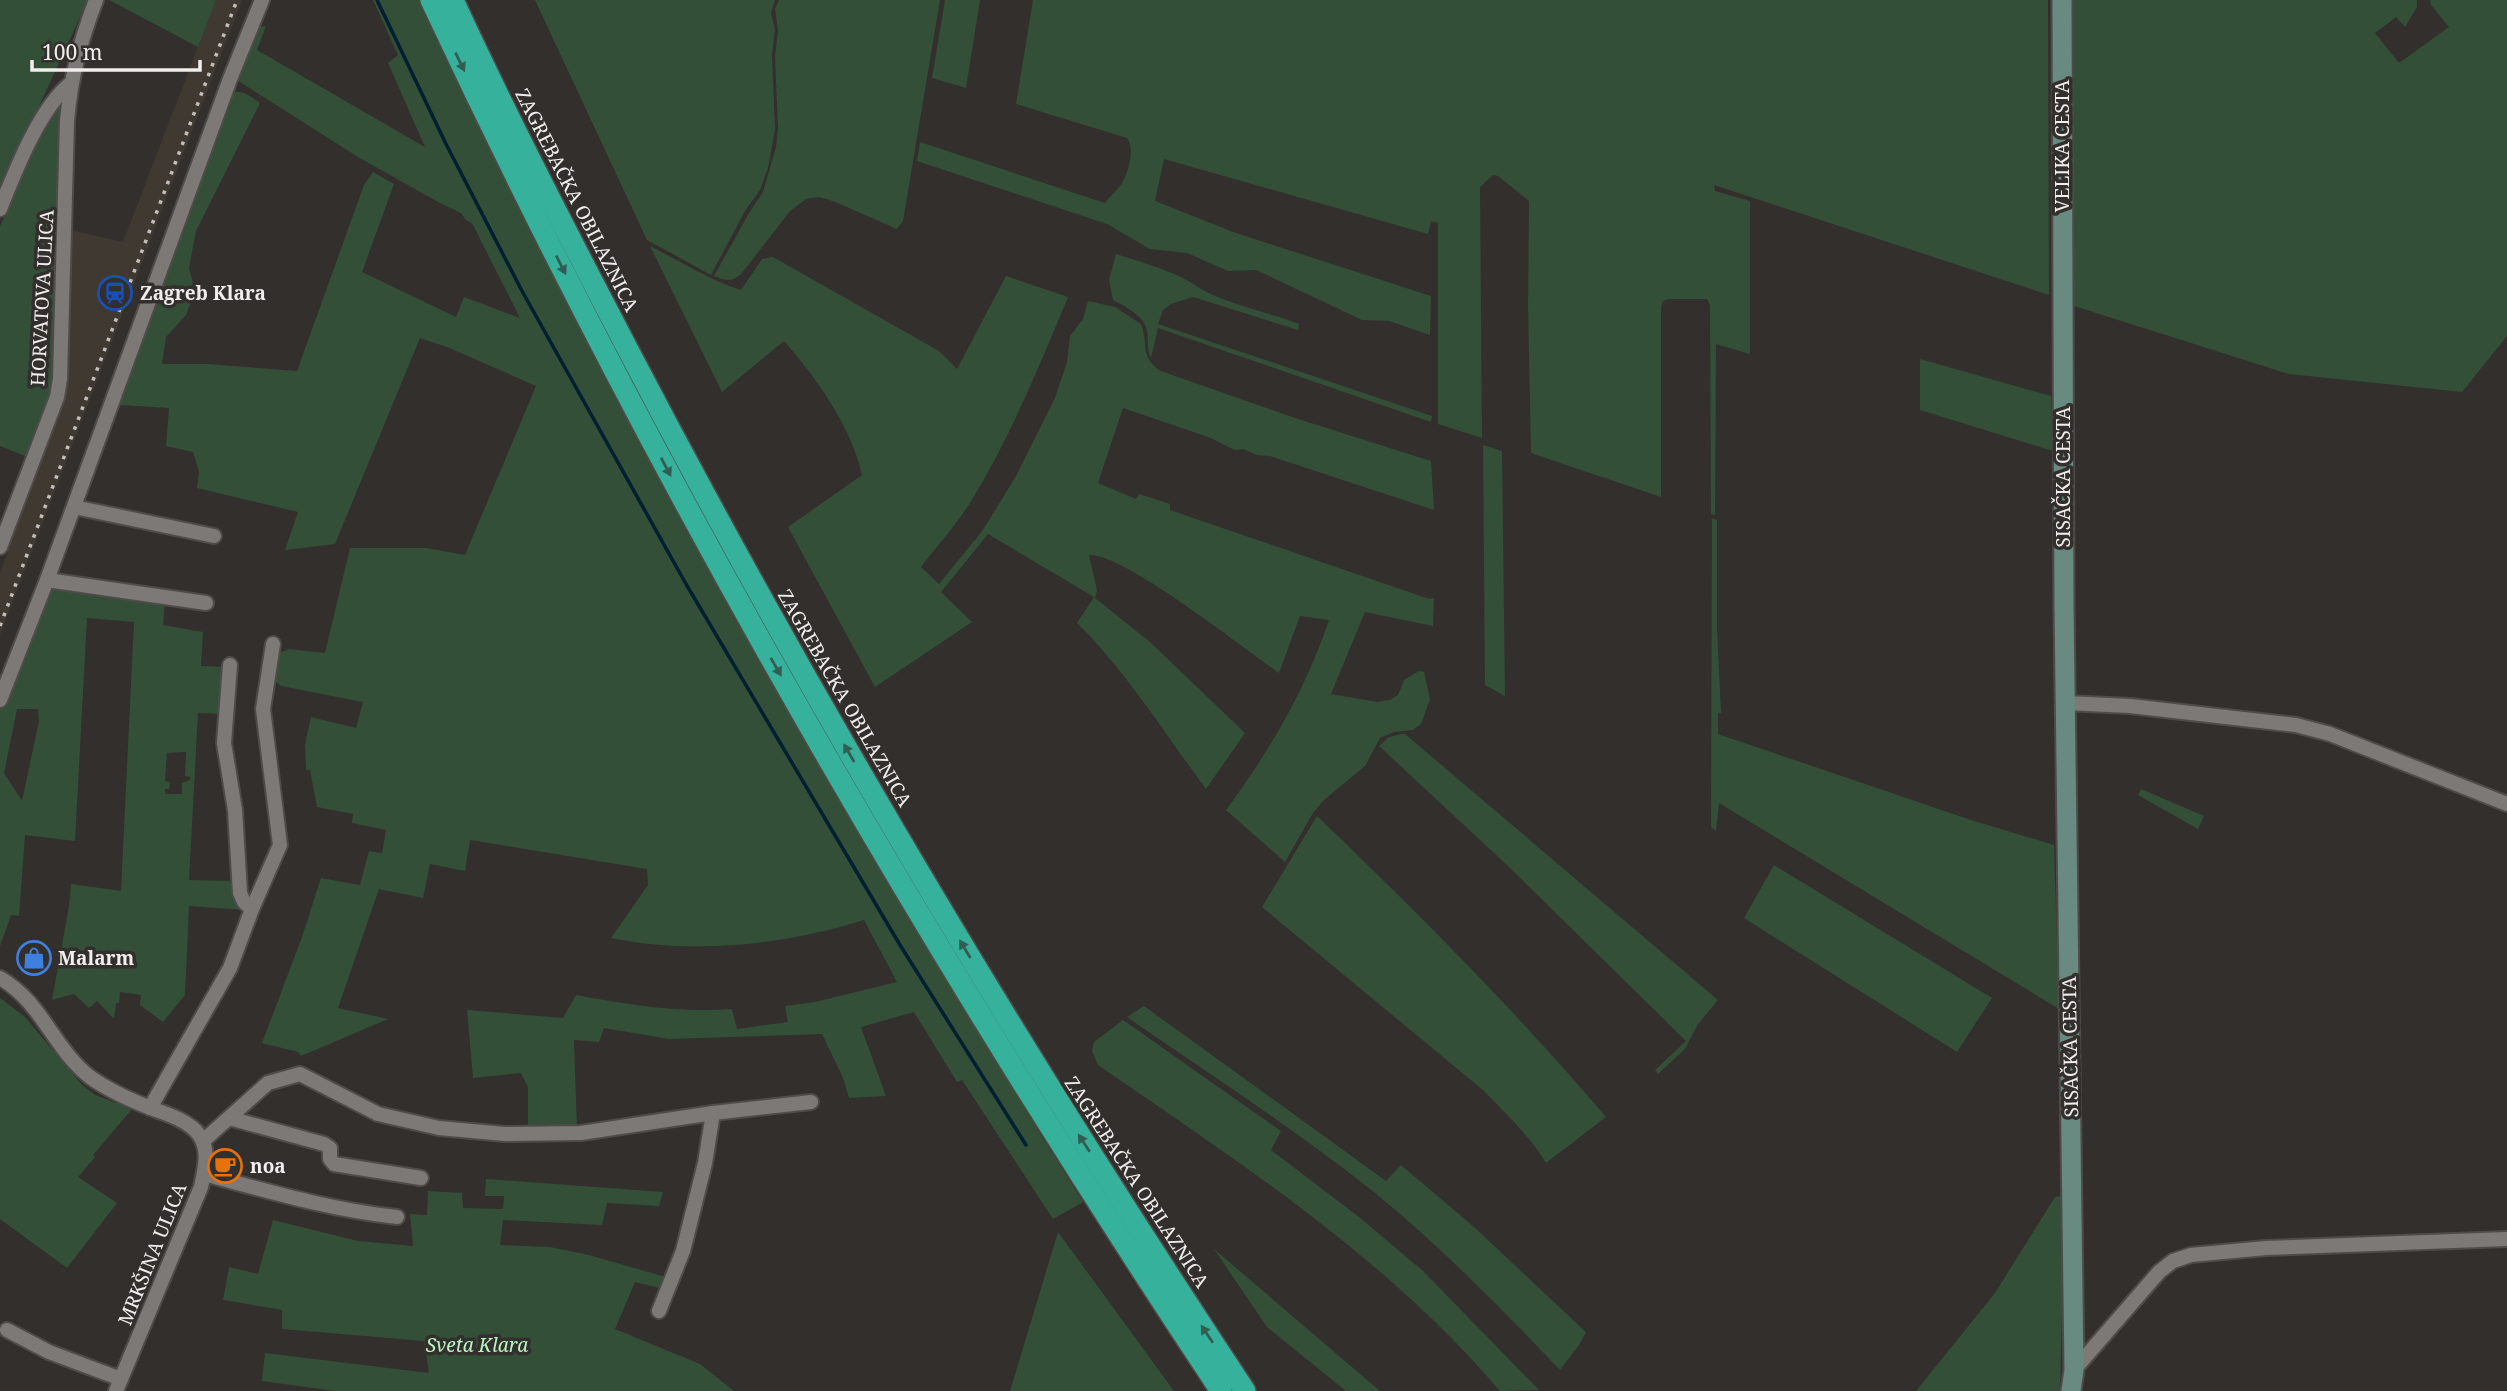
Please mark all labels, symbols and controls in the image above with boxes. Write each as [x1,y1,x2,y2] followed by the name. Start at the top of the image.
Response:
[32,28,200,72] scale bar
[42,38,103,66] text: 100 m
[455,52,466,72] one-way arrow
[2049,79,2075,212] street label: VELIKA CESTA
[509,84,645,316] street label: ZAGREBAČKA OBILAZNICA
[24,208,60,387] street label: HORVATOVA ULICA
[556,255,567,275] one-way arrow
[96,274,134,312] station icon: Zagreb Klara
[140,280,266,306] place label: Zagreb Klara
[2050,406,2076,547] street label: SISAČKA CESTA
[661,457,672,477] one-way arrow
[772,585,918,812] street label: ZAGREBAČKA OBILAZNICA
[770,657,782,676] one-way arrow
[843,744,856,763] one-way arrow
[15,939,53,977] shop icon: Malarm
[959,940,971,959] one-way arrow
[58,945,135,971] place label: Malarm
[2056,976,2084,1118] street label: SISAČKA CESTA
[1059,1071,1215,1293] street label: ZAGREBAČKA OBILAZNICA
[1078,1133,1091,1153] one-way arrow
[206,1147,244,1185] cafe icon: noa
[250,1153,286,1179] place label: noa
[112,1178,193,1329] street label: MRKŠINA ULICA
[1201,1324,1214,1344] one-way arrow
[426,1332,528,1358] park label: Sveta Klara

